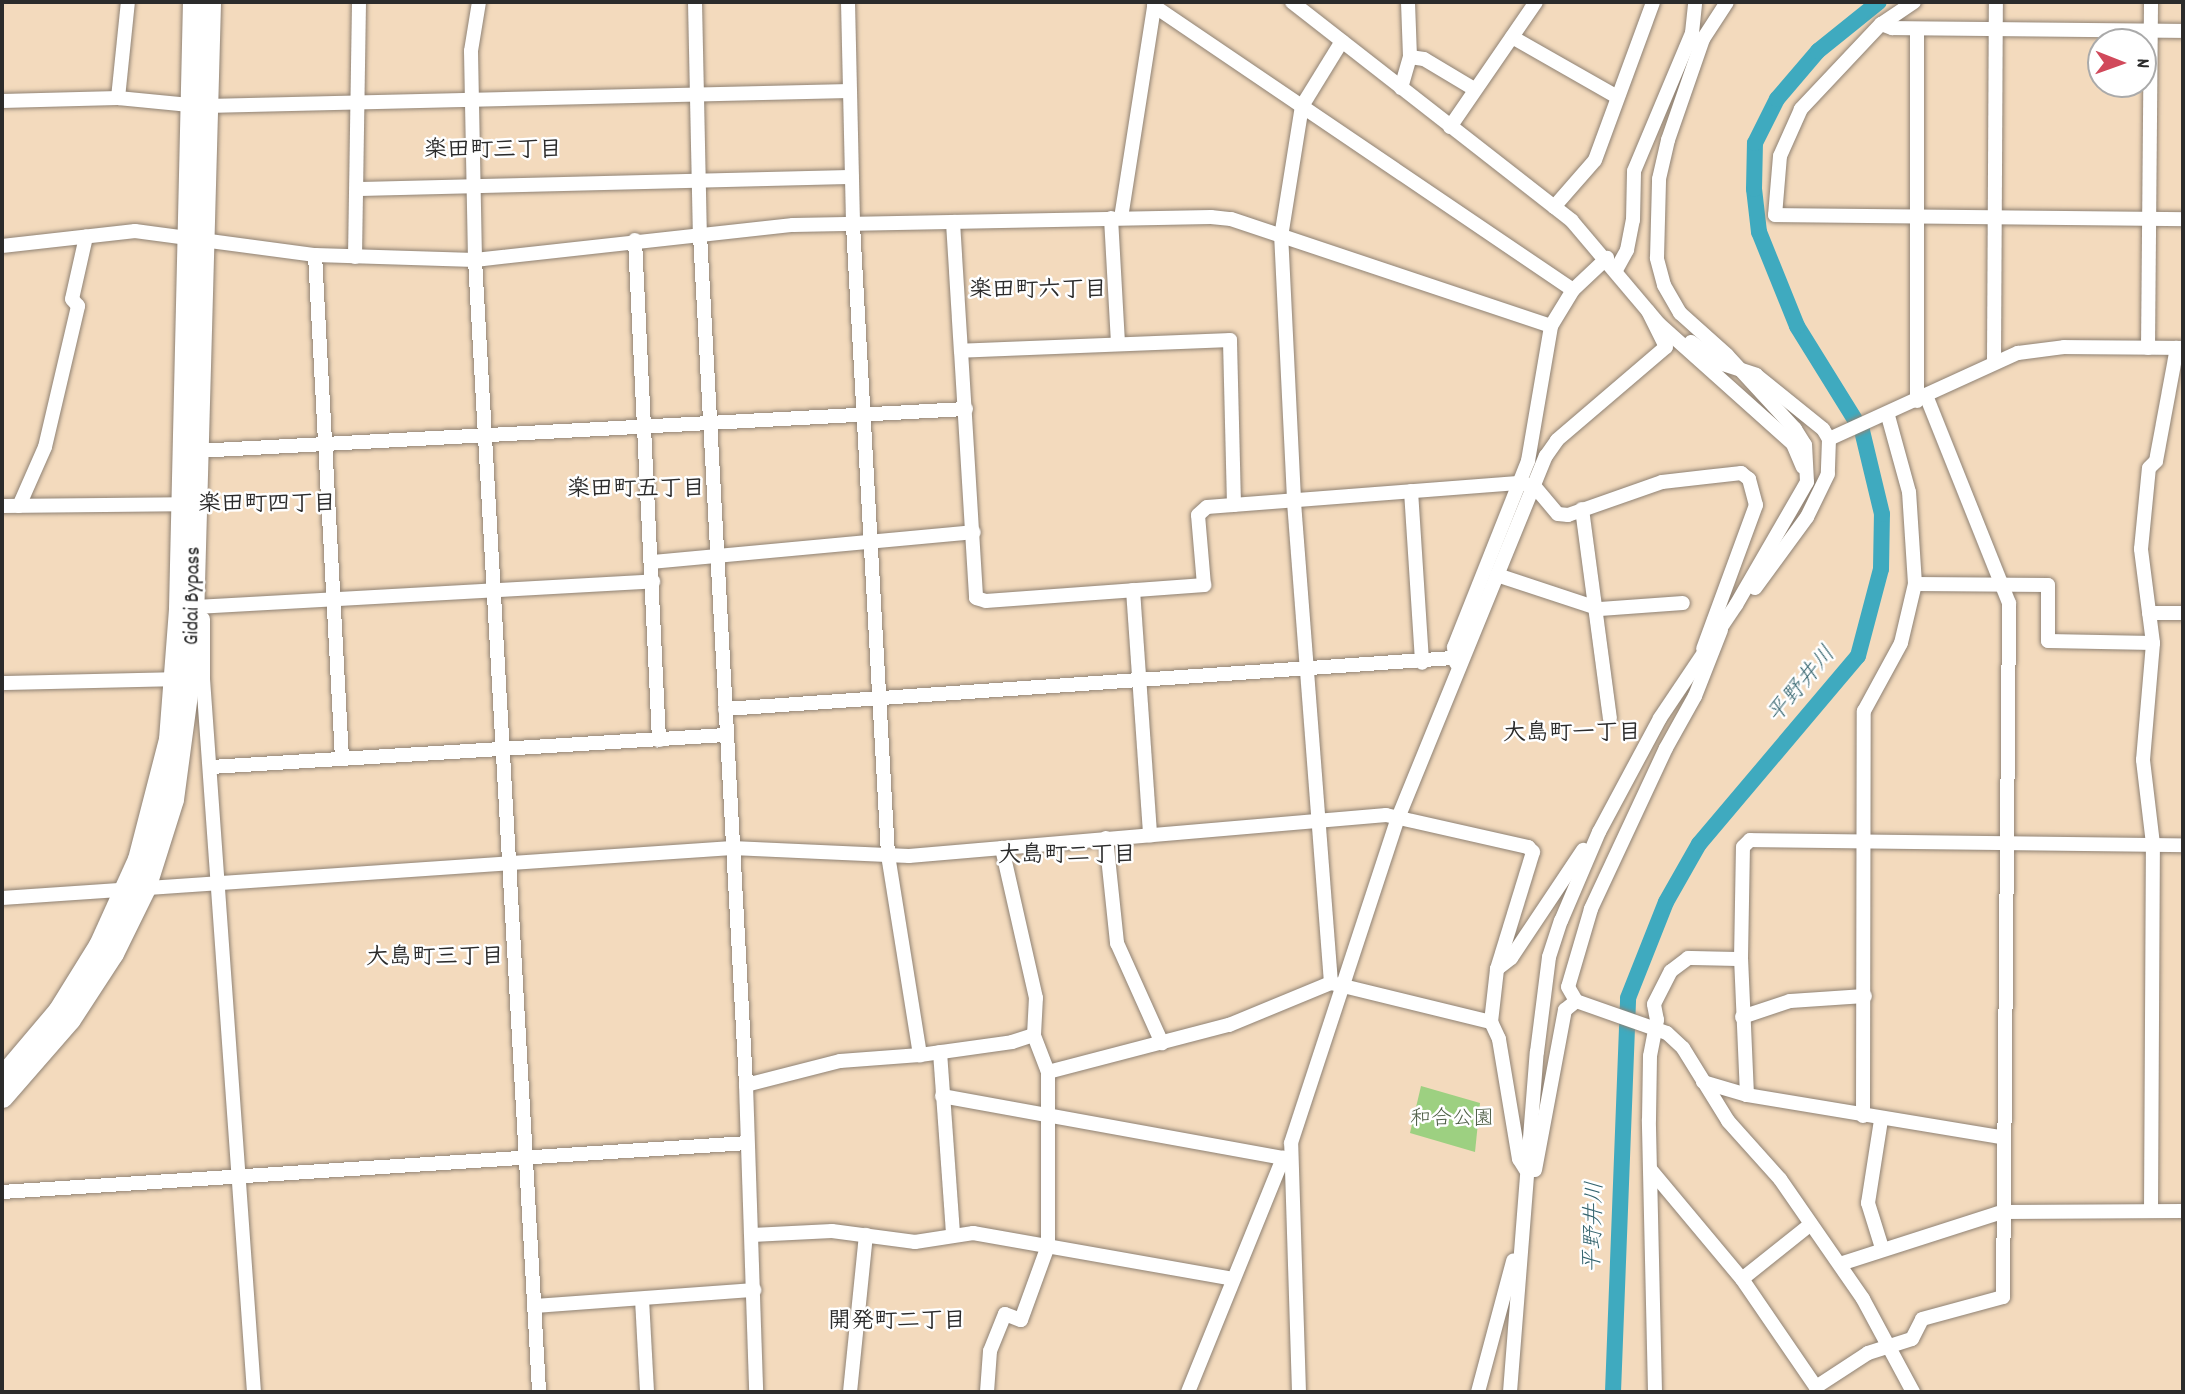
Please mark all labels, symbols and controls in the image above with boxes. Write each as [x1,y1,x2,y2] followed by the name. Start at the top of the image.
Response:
[2087,28,2157,98] north arrow
[2128,58,2155,68] text: N
[424,138,562,166] district label: 楽田町三丁目
[969,278,1107,306] district label: 楽田町六丁目
[567,477,705,505] district label: 楽田町五丁目
[198,492,336,520] district label: 楽田町四丁目
[181,547,207,645] street label: Gidai Bypass
[1763,642,1843,730] water label: 平野井川
[1503,721,1641,749] district label: 大島町一丁目
[998,843,1136,871] district label: 大島町二丁目
[366,945,504,973] district label: 大島町三丁目
[1410,1107,1494,1133] park label: 和合公園
[1581,1181,1611,1273] water label: 平野井川
[828,1309,966,1337] district label: 開発町二丁目

